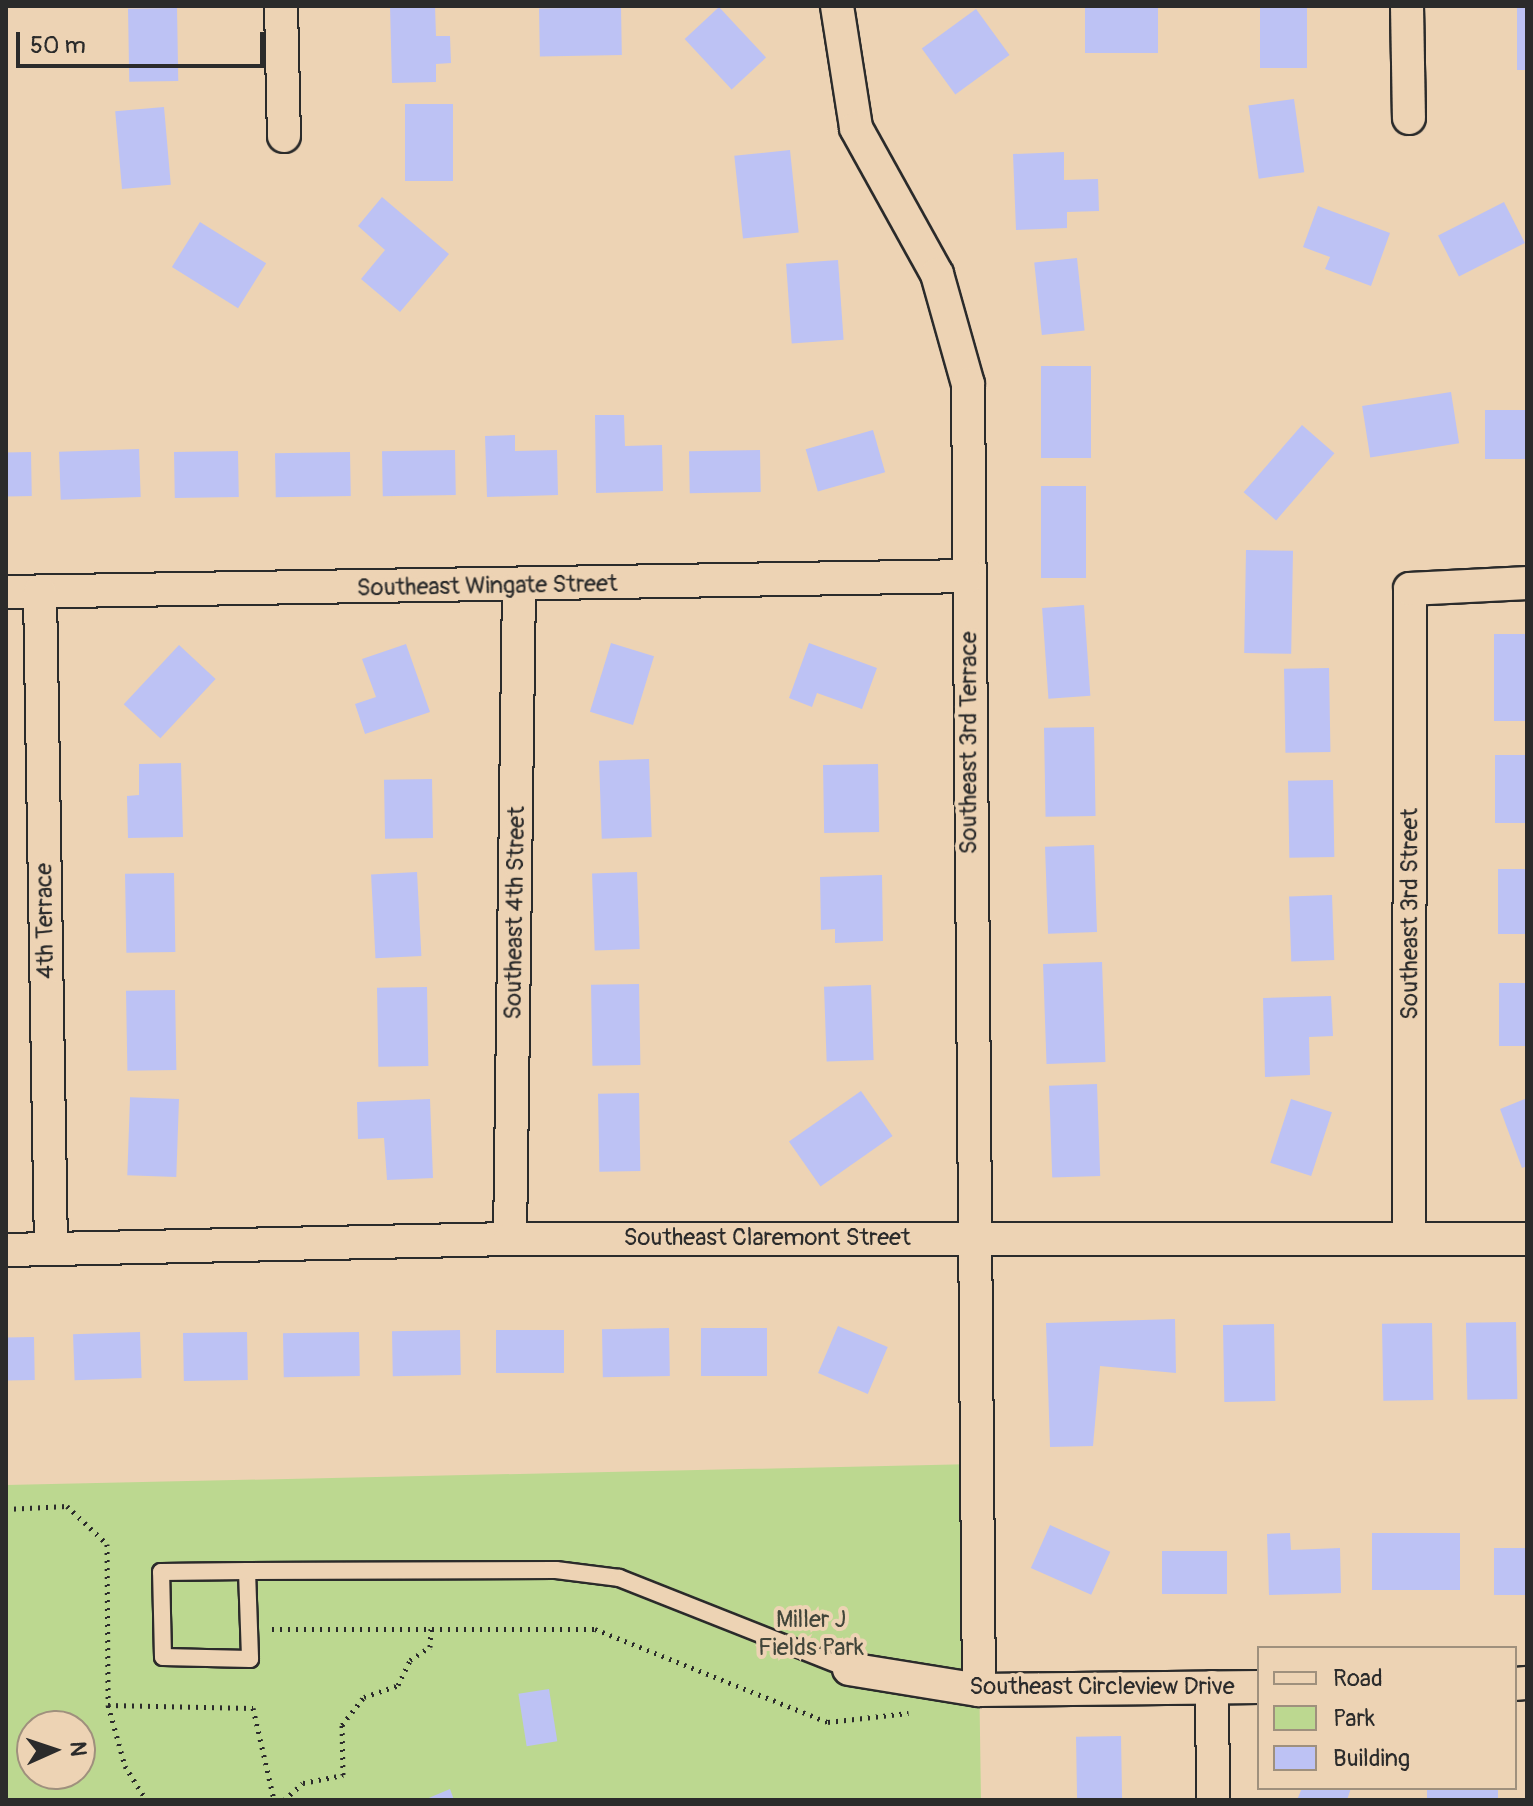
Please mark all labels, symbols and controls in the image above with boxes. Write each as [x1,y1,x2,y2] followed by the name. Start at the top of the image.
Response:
[20,16,268,66] scale bar
[30,31,86,60] text: 50 m
[356,569,618,603] street label: Southeast Wingate Street
[955,632,983,854] street label: Southeast 3rd Terrace
[499,806,531,1020] street label: Southeast 4th Street
[1396,808,1424,1020] street label: Southeast 3rd Street
[30,863,60,979] street label: 4th Terrace
[623,1224,911,1252] street label: Southeast Claremont Street
[758,1606,864,1662] park label: Miller J Fields Park
[1257,1646,1517,1790] legend
[1333,1664,1383,1693] text: Road
[969,1673,1235,1701] street label: Southeast Circleview Drive
[1333,1704,1375,1733] text: Park
[16,1710,96,1790] north arrow
[64,1741,92,1757] text: N
[1333,1744,1410,1773] text: Building

